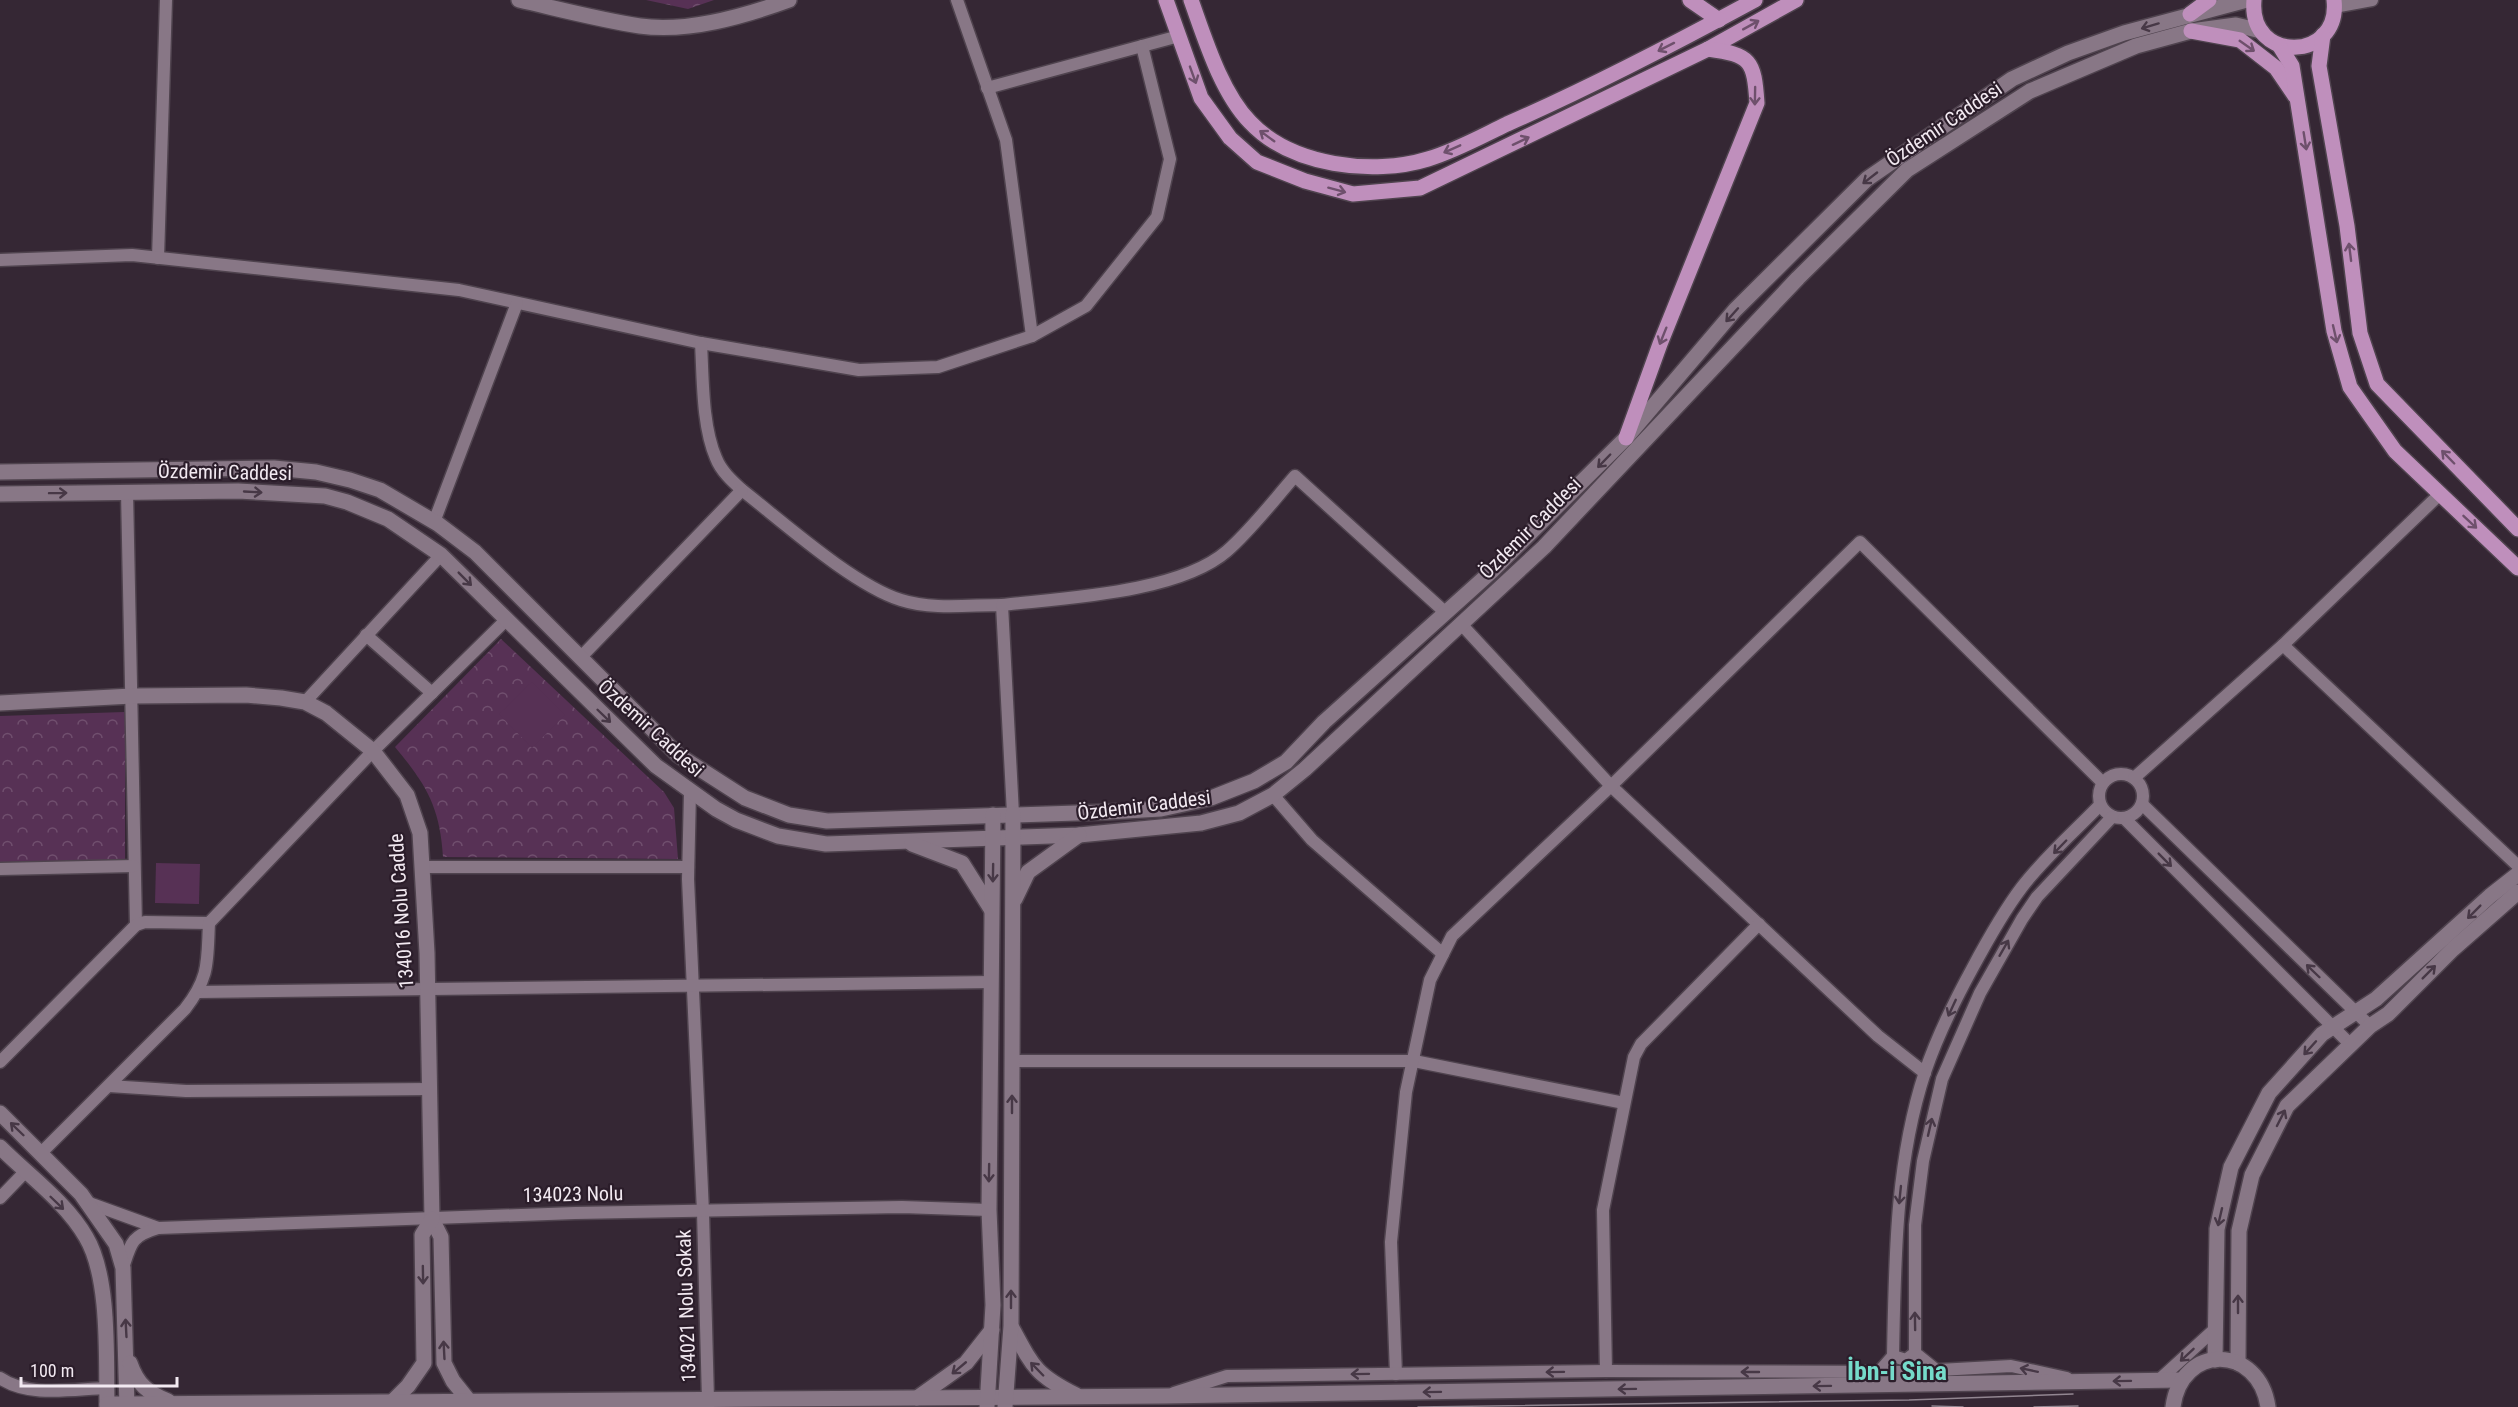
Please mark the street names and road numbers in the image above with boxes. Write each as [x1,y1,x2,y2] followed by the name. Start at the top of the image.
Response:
[1882,77,2006,171] street label: Özdemir Caddesi
[158,459,292,485] street label: Özdemir Caddesi
[1474,472,1586,584] street label: Özdemir Caddesi
[593,674,709,782] street label: Özdemir Caddesi
[1076,785,1212,825] street label: Özdemir Caddesi
[384,833,418,989] street label: 134016 Nolu Cadde
[523,1181,623,1207] street label: 134023 Nolu
[671,1229,701,1383] street label: 134021 Nolu Sokak

